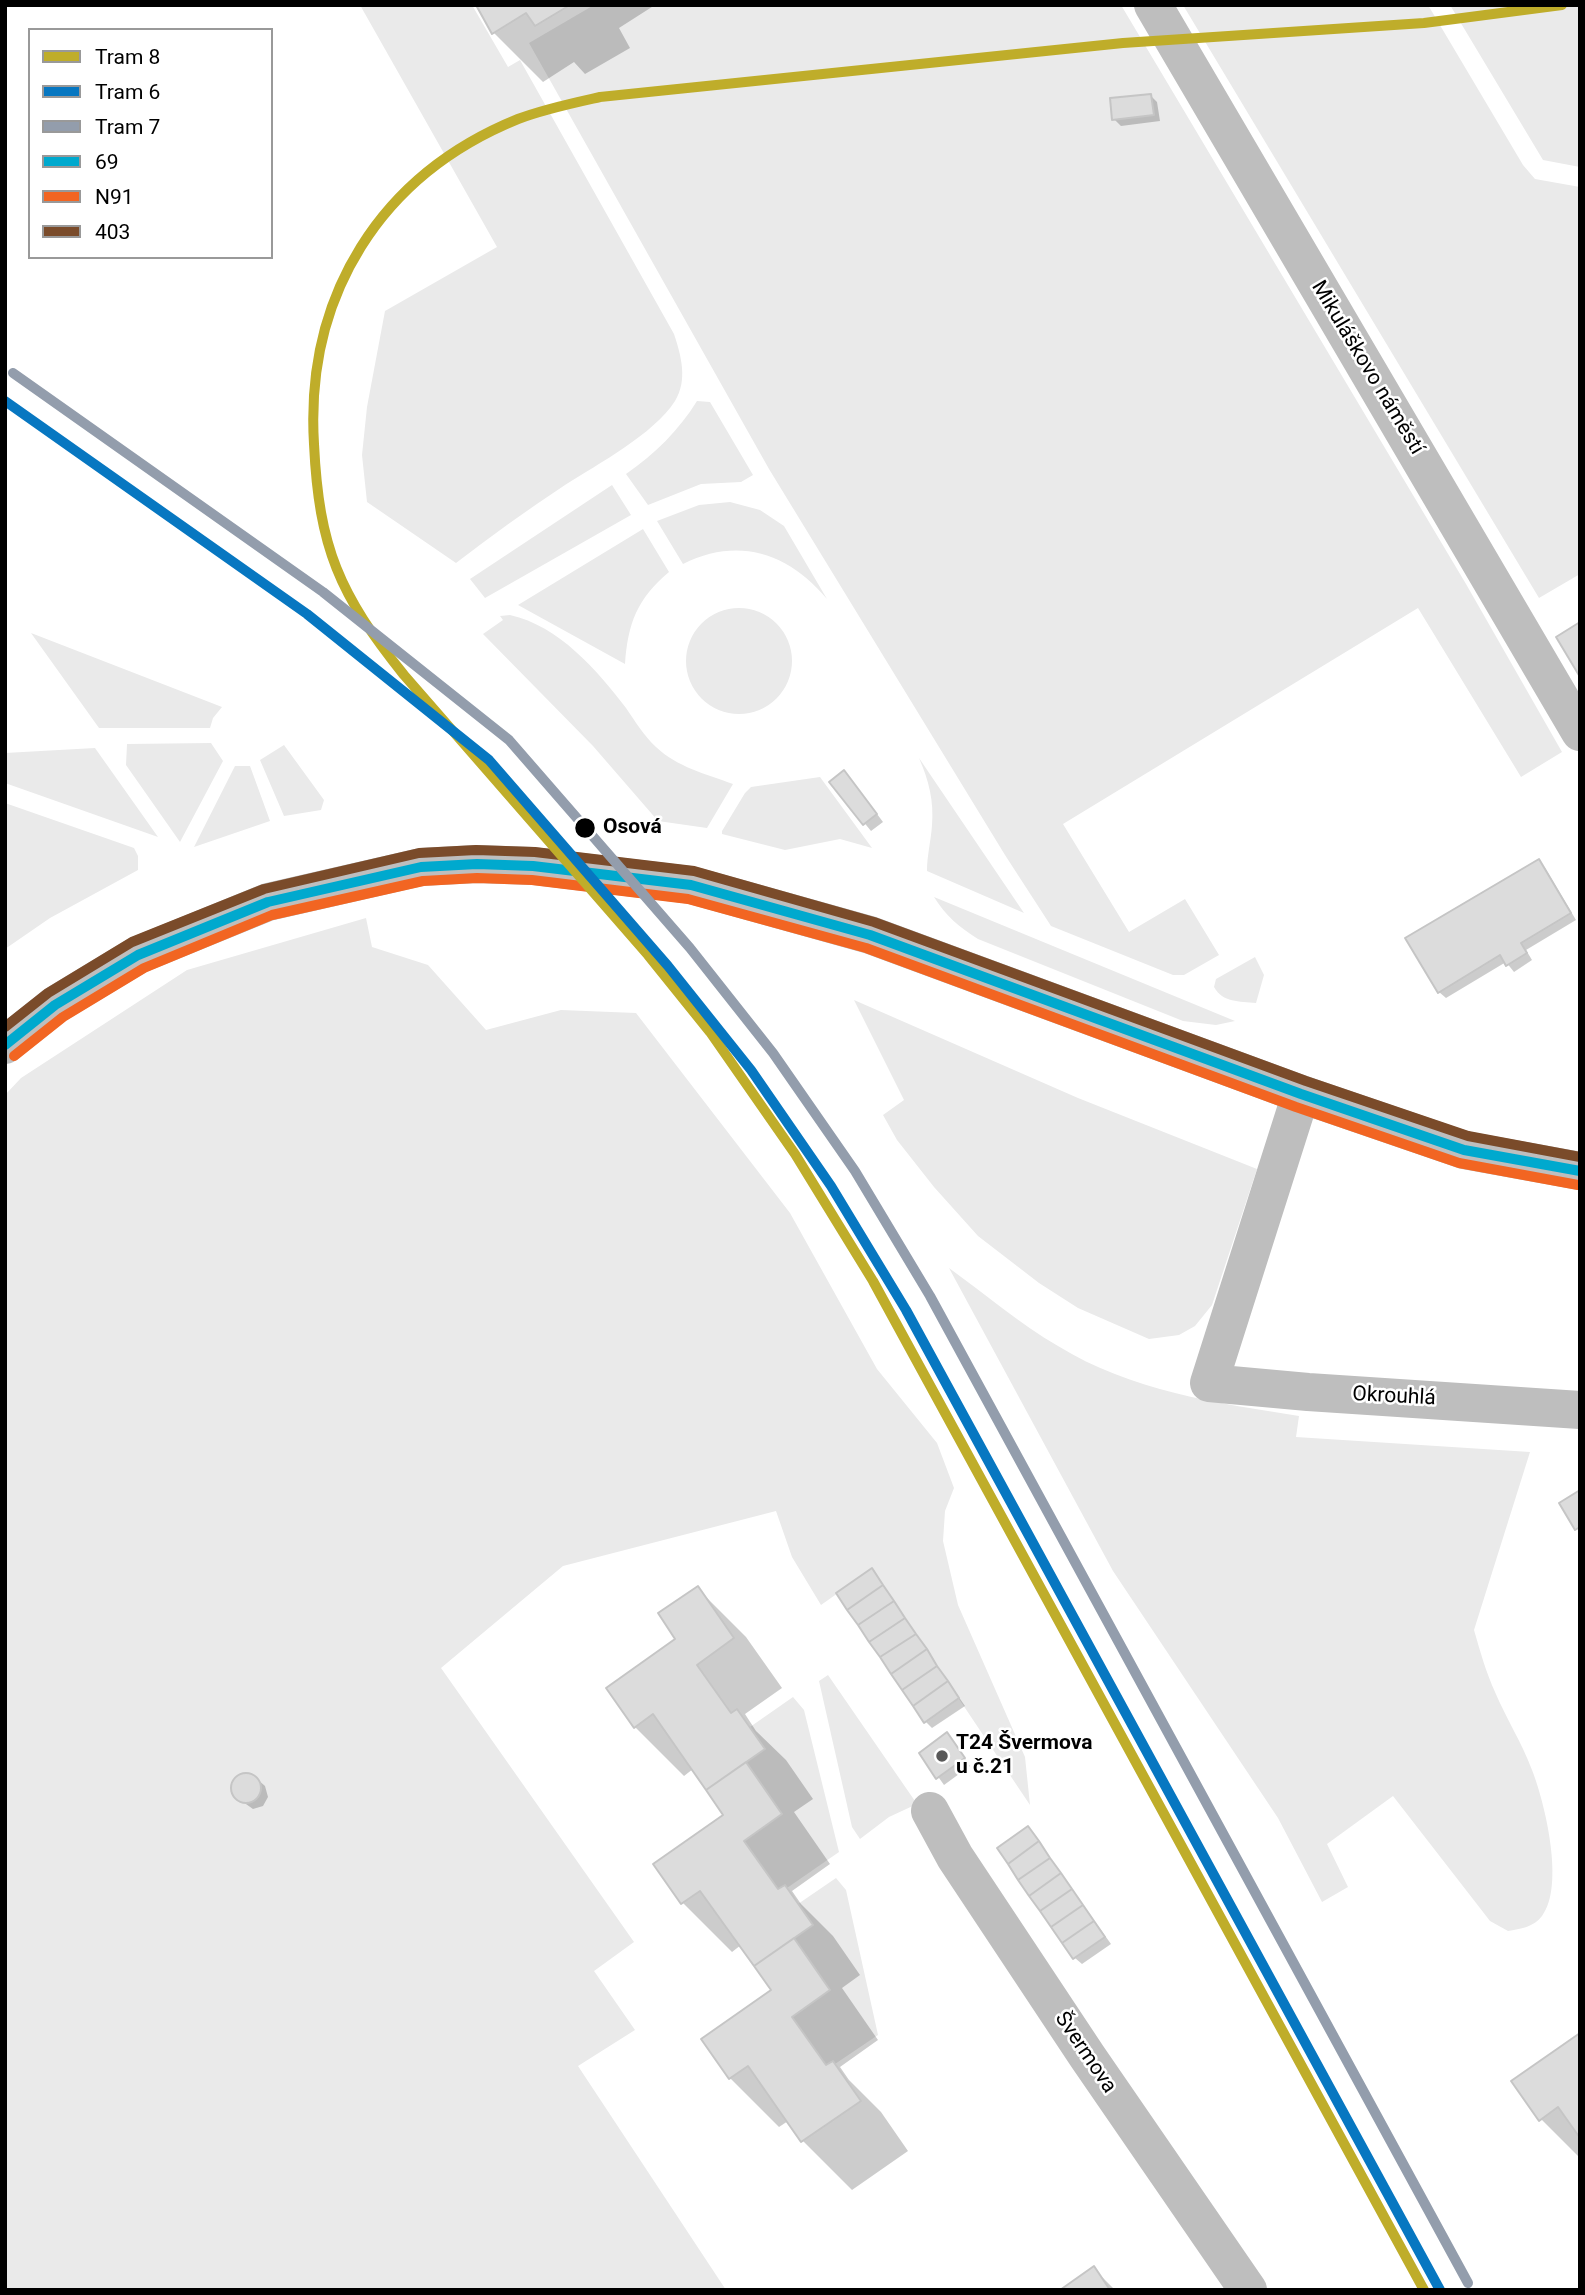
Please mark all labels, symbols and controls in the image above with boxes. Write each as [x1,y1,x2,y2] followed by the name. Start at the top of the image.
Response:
[28,28,273,259] legend
[95,45,160,69] text: Tram 8
[95,80,160,104] text: Tram 6
[95,115,160,139] text: Tram 7
[95,150,119,174] text: 69
[95,185,134,209] text: N91
[95,220,130,244] text: 403
[1305,277,1429,459] street label: Mikuláškovo náměstí
[603,815,662,841] place label: Osová
[573,816,597,840] marker: Osová
[1352,1382,1436,1412] street label: Okrouhlá
[956,1731,1092,1781] place label: T24 Švermova u č.21
[934,1748,950,1764] marker: T24 Švermova u č.21
[1049,2008,1121,2098] street label: Švermova

